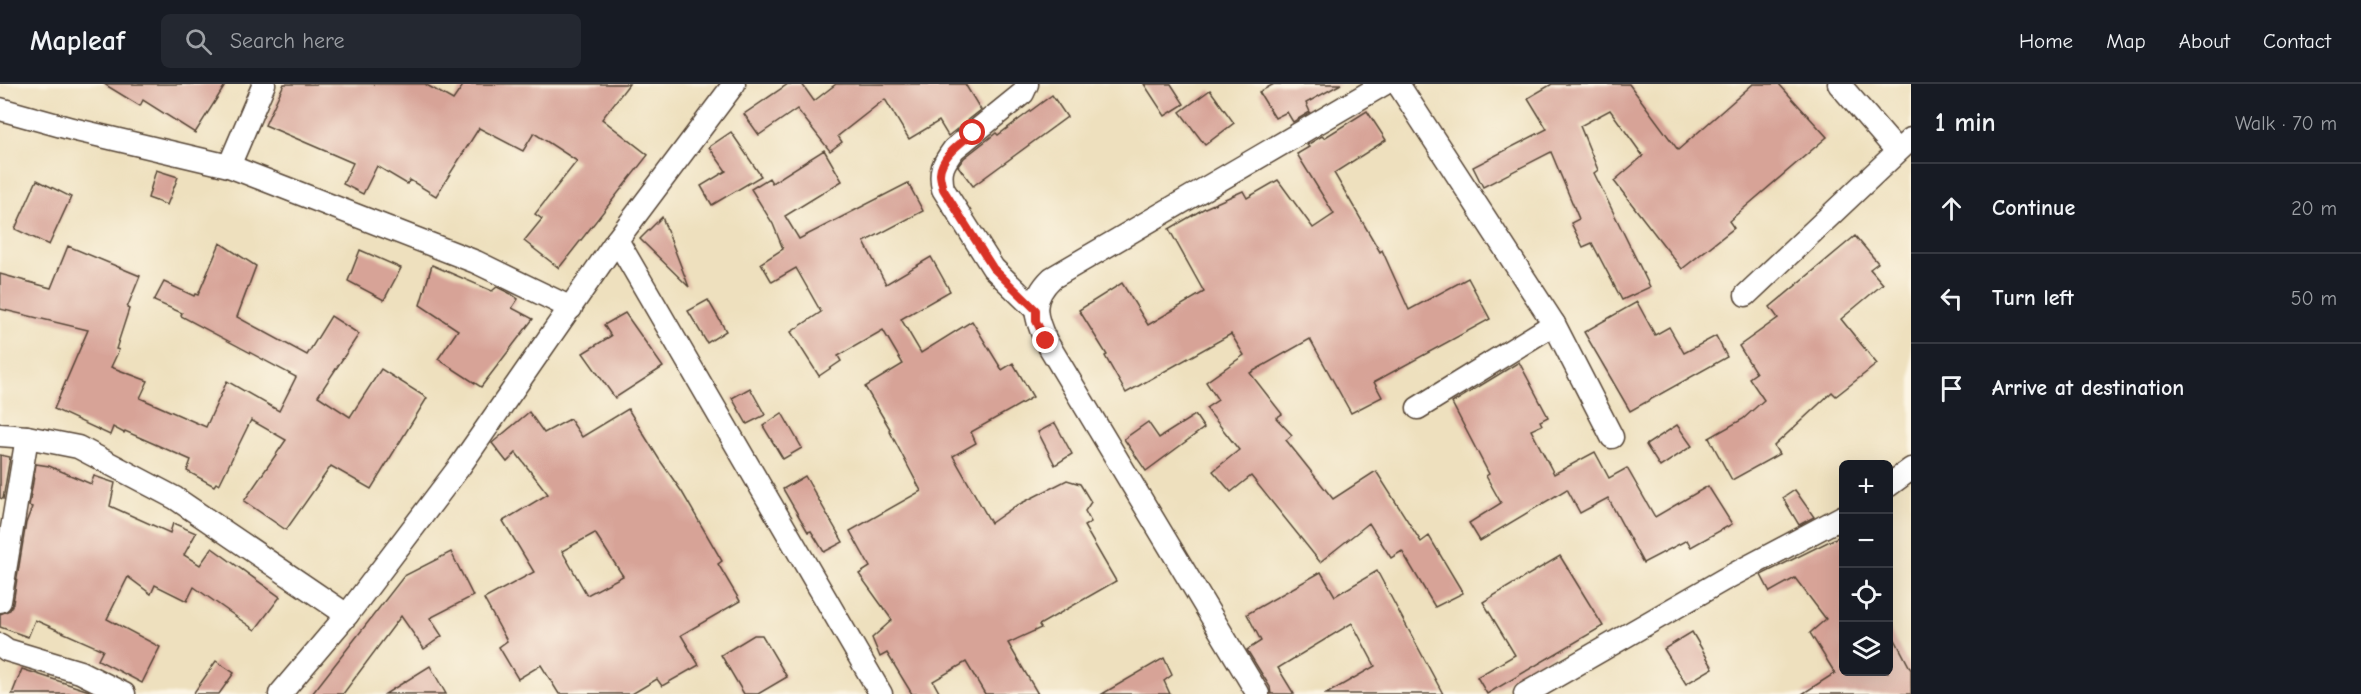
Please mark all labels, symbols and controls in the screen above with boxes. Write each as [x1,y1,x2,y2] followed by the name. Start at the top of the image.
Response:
[161,14,581,68] search box
[30,25,125,57] text: Mapleaf
[182,25,215,58] icon: search
[230,28,344,54] text: Search here
[2019,29,2073,53] text: Home
[2106,29,2146,53] text: Map
[2179,29,2230,53] text: About
[2263,29,2331,53] text: Contact
[1935,108,1996,138] text: 1 min
[2235,112,2337,135] text: Walk · 70 m
[959,119,985,145] route start
[1935,192,1968,225] icon: ahead
[1992,195,2075,221] text: Continue
[2291,197,2337,220] text: 20 m
[1935,282,1968,315] icon: left
[1992,285,2074,311] text: Turn left
[2291,287,2337,310] text: 50 m
[1032,327,1058,353] route end
[1935,372,1968,405] icon: arrive
[1992,375,2184,401] text: Arrive at destination
[1839,460,1893,676] map controls
[1839,460,1893,514] button: +
[1839,514,1893,568] button: −
[1839,568,1893,622] button: locate
[1839,622,1893,676] button: layers

